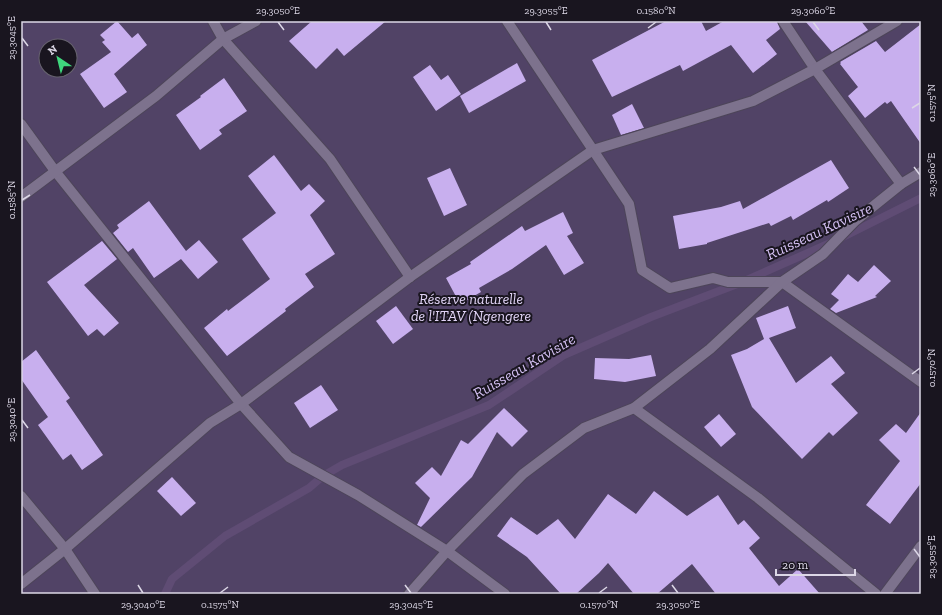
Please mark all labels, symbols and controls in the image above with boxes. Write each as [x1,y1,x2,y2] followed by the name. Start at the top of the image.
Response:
[256,5,300,17] text: 29.3050°E
[524,5,568,17] text: 29.3055°E
[636,5,676,17] text: 0.1580°N
[791,5,835,17] text: 29.3060°E
[6,16,18,60] text: 29.3045°E
[38,38,78,78] north arrow
[45,42,60,58] text: N
[926,83,938,122] text: 0.1575°N
[926,153,938,197] text: 29.3060°E
[6,180,18,219] text: 0.1585°N
[763,198,875,264] water label: Ruisseau Kavisire
[411,290,531,325] park label: Réserve naturelle de l'ITAV (Ngengere
[470,329,578,403] water label: Ruisseau Kavisire
[926,348,938,387] text: 0.1570°N
[6,398,18,442] text: 29.3040°E
[926,535,938,579] text: 29.3055°E
[776,551,855,577] scale bar
[782,558,809,572] text: 20 m
[121,599,165,611] text: 29.3040°E
[201,599,240,611] text: 0.1575°N
[389,599,433,611] text: 29.3045°E
[580,599,619,611] text: 0.1570°N
[656,599,700,611] text: 29.3050°E

